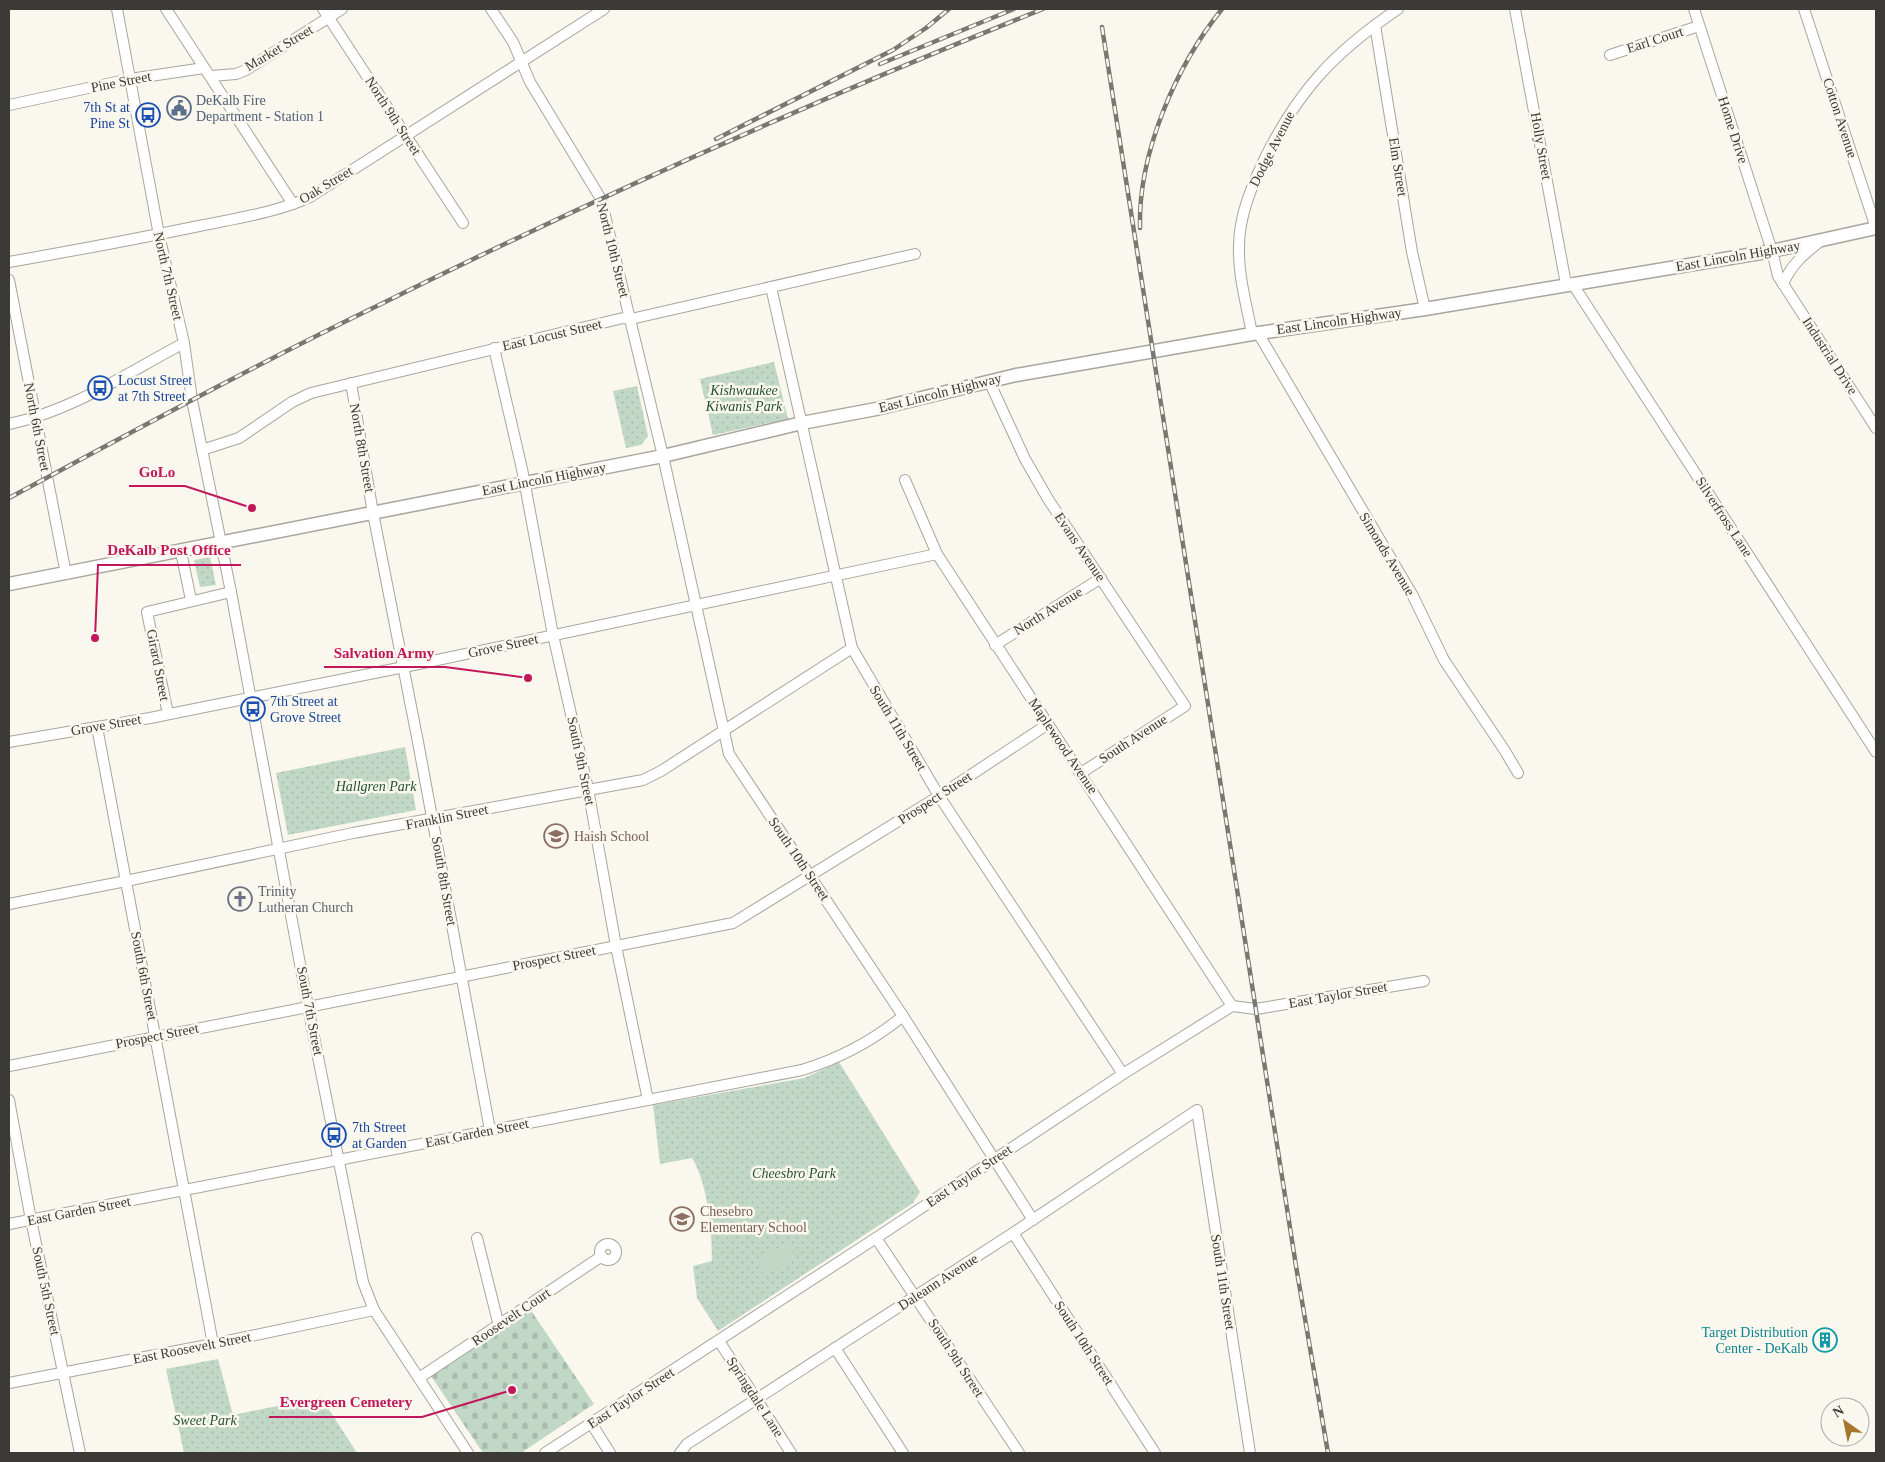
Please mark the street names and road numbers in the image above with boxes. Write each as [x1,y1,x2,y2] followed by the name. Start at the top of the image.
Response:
[242,22,316,74] street label: Market Street
[1625,24,1685,56] street label: Earl Court
[90,69,153,95] street label: Pine Street
[362,74,424,158] street label: North 9th Street
[1820,76,1860,160] street label: Cotton Avenue
[1715,95,1751,165] street label: Home Drive
[1247,109,1297,189] street label: Dodge Avenue
[1528,111,1554,181] street label: Holly Street
[1386,136,1410,198] street label: Elm Street
[297,163,355,207] street label: Oak Street
[594,201,632,299] street label: North 10th Street
[151,230,185,322] street label: North 7th Street
[1675,238,1801,274] street label: East Lincoln Highway
[1276,305,1402,337] street label: East Lincoln Highway
[1799,315,1861,397] street label: Industrial Drive
[501,316,603,354] street label: East Locust Street
[877,370,1003,416] street label: East Lincoln Highway
[21,381,53,473] street label: North 6th Street
[347,402,377,494] street label: North 8th Street
[481,460,607,498] street label: East Lincoln Highway
[1693,474,1755,560] street label: Silverfross Lane
[1052,510,1108,584] street label: Evans Avenue
[1356,510,1418,598] street label: Simonds Avenue
[1011,584,1085,638] street label: North Avenue
[144,628,172,702] street label: Girard Street
[467,631,539,661] street label: Grove Street
[867,683,929,773] street label: South 11th Street
[1025,695,1101,797] street label: Maplewood Avenue
[70,711,142,739] street label: Grove Street
[1096,711,1170,767] street label: South Avenue
[564,715,598,807] street label: South 9th Street
[896,769,975,827] street label: Prospect Street
[405,802,490,832] street label: Franklin Street
[766,815,832,904] street label: South 10th Street
[429,835,459,927] street label: South 8th Street
[128,930,160,1022] street label: South 6th Street
[511,943,597,973] street label: Prospect Street
[294,965,326,1057] street label: South 7th Street
[1288,979,1389,1011] street label: East Taylor Street
[114,1021,200,1051] street label: Prospect Street
[424,1116,530,1150] street label: East Garden Street
[923,1142,1015,1210] street label: East Taylor Street
[26,1194,132,1228] street label: East Garden Street
[1208,1233,1238,1331] street label: South 11th Street
[29,1245,63,1337] street label: South 5th Street
[895,1251,981,1313] street label: Daleann Avenue
[469,1285,553,1349] street label: Roosevelt Court
[1051,1298,1117,1388] street label: South 10th Street
[925,1316,987,1400] street label: South 9th Street
[132,1329,252,1367] street label: East Roosevelt Street
[724,1354,786,1440] street label: Springdale Lane
[585,1364,677,1431] street label: East Taylor Street

